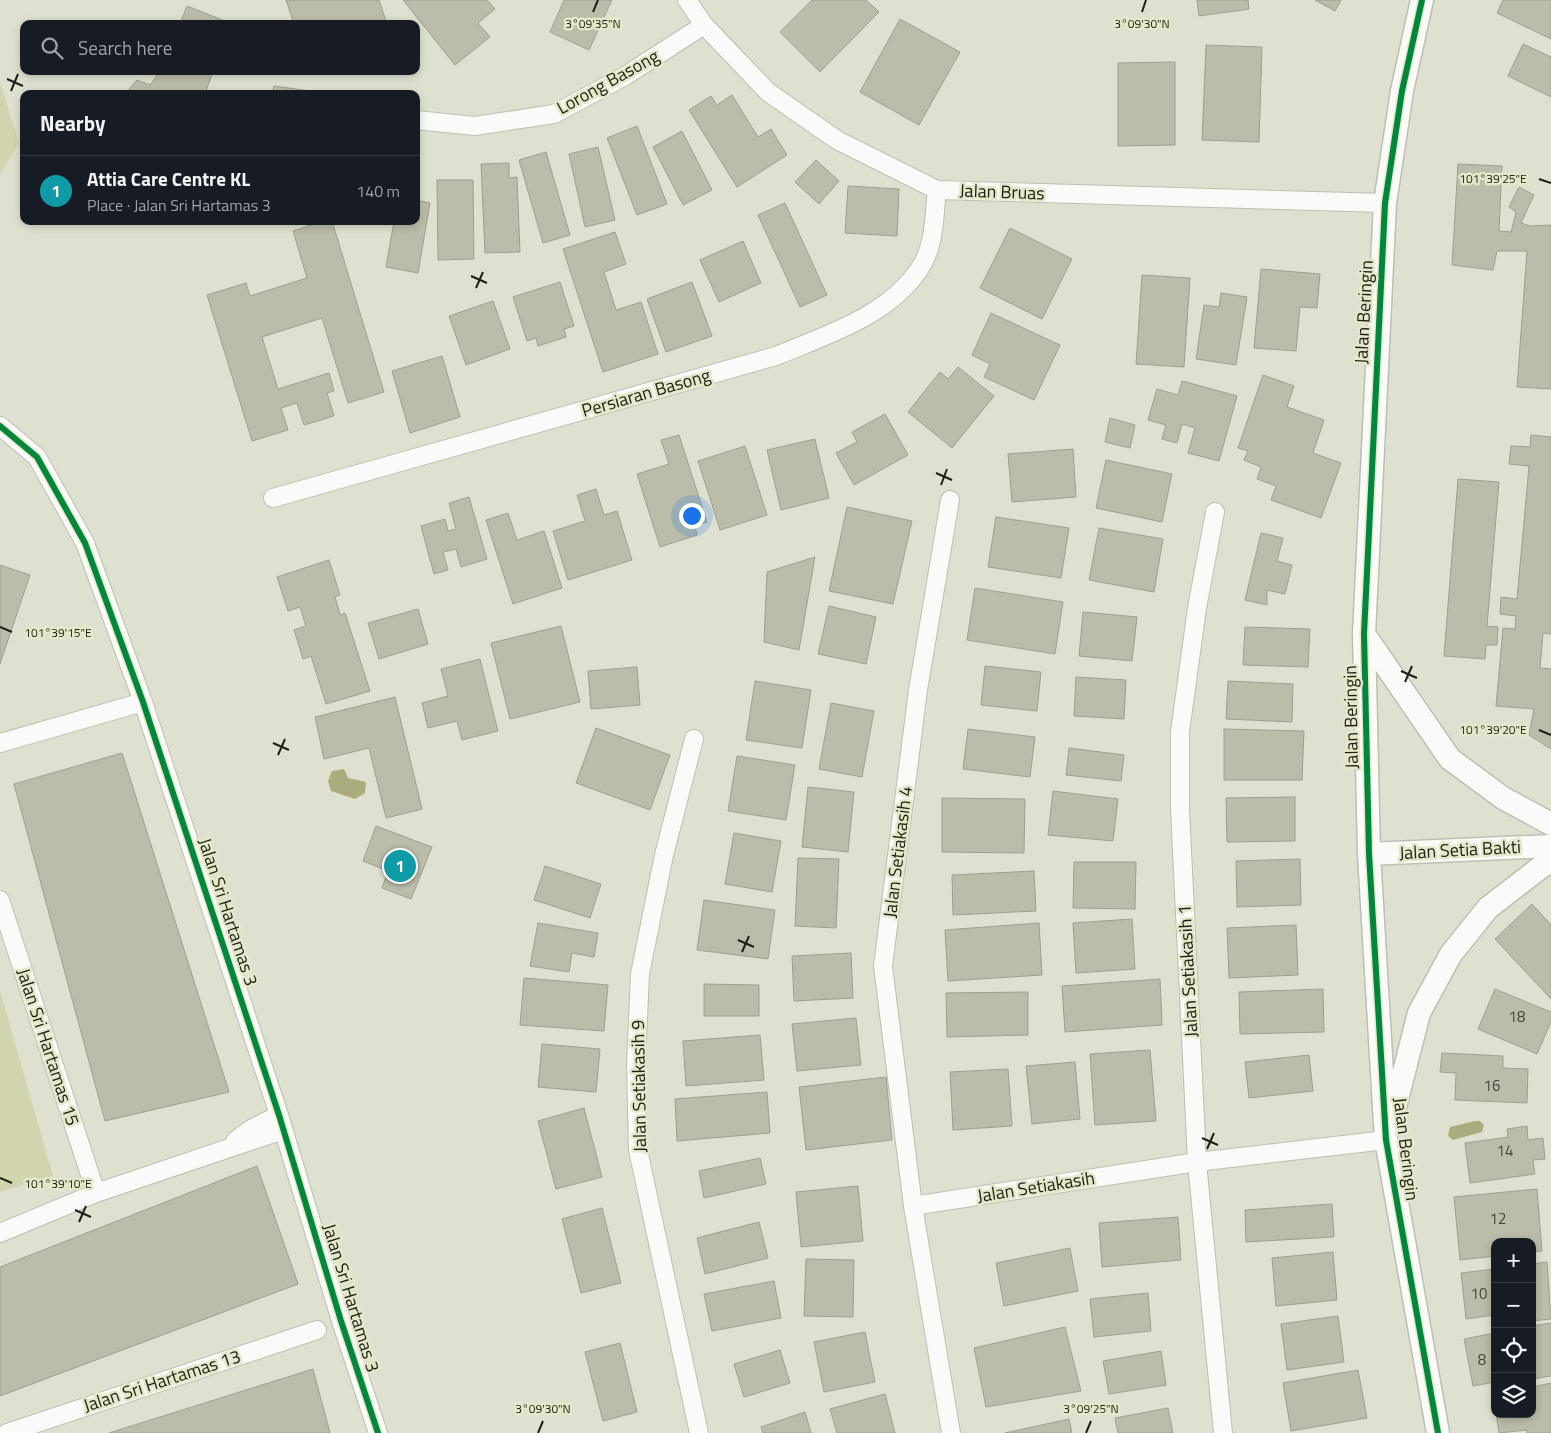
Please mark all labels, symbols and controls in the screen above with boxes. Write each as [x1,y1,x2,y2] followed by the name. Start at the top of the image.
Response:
[565,14,621,33] text: 3°09'35"N
[1114,14,1170,33] text: 3°09'30"N
[20,20,420,75] search box
[78,33,172,62] text: Search here
[38,34,66,62] icon: search
[552,42,664,121] street label: Lorong Basong
[40,107,105,139] text: Nearby
[87,164,250,193] text: Attia Care Centre KL
[1459,169,1527,188] text: 101°39'25"E
[959,177,1045,206] street label: Jalan Bruas
[52,179,60,203] text: 1
[356,179,400,203] text: 140 m
[87,193,271,217] text: Place · Jalan Sri Hartamas 3
[1347,259,1380,365] street label: Jalan Beringin
[578,361,714,424] street label: Persiaran Basong
[679,503,705,529] your location
[24,623,92,642] text: 101°39'15"E
[1336,665,1365,769] street label: Jalan Beringin
[1459,720,1527,739] text: 101°39'20"E
[876,784,919,919] street label: Jalan Setiakasih 4
[1398,833,1522,866] street label: Jalan Setia Bakti
[192,834,265,989] street label: Jalan Sri Hartamas 3
[384,847,416,885] pin: 1
[1171,904,1204,1038] street label: Jalan Setiakasih 1
[10,965,87,1129] street label: Jalan Sri Hartamas 15
[1509,1005,1525,1028] house number: 18
[624,1019,653,1153] street label: Jalan Setiakasih 9
[1484,1074,1500,1097] house number: 16
[1387,1096,1426,1202] street label: Jalan Beringin
[1497,1139,1513,1162] house number: 14
[975,1164,1097,1209] street label: Jalan Setiakasih
[24,1174,92,1193] text: 101°39'10"E
[1490,1207,1506,1230] house number: 12
[316,1220,387,1375] street label: Jalan Sri Hartamas 3
[1491,1238,1536,1418] map controls
[1491,1238,1536,1283] button: +
[1471,1282,1487,1305] house number: 10
[1491,1283,1536,1328] button: −
[1491,1328,1536,1373] button: locate
[80,1342,244,1419] street label: Jalan Sri Hartamas 13
[1478,1348,1486,1371] house number: 8
[1491,1373,1536,1418] button: layers
[515,1399,571,1418] text: 3°09'30"N
[1063,1399,1119,1418] text: 3°09'25"N

